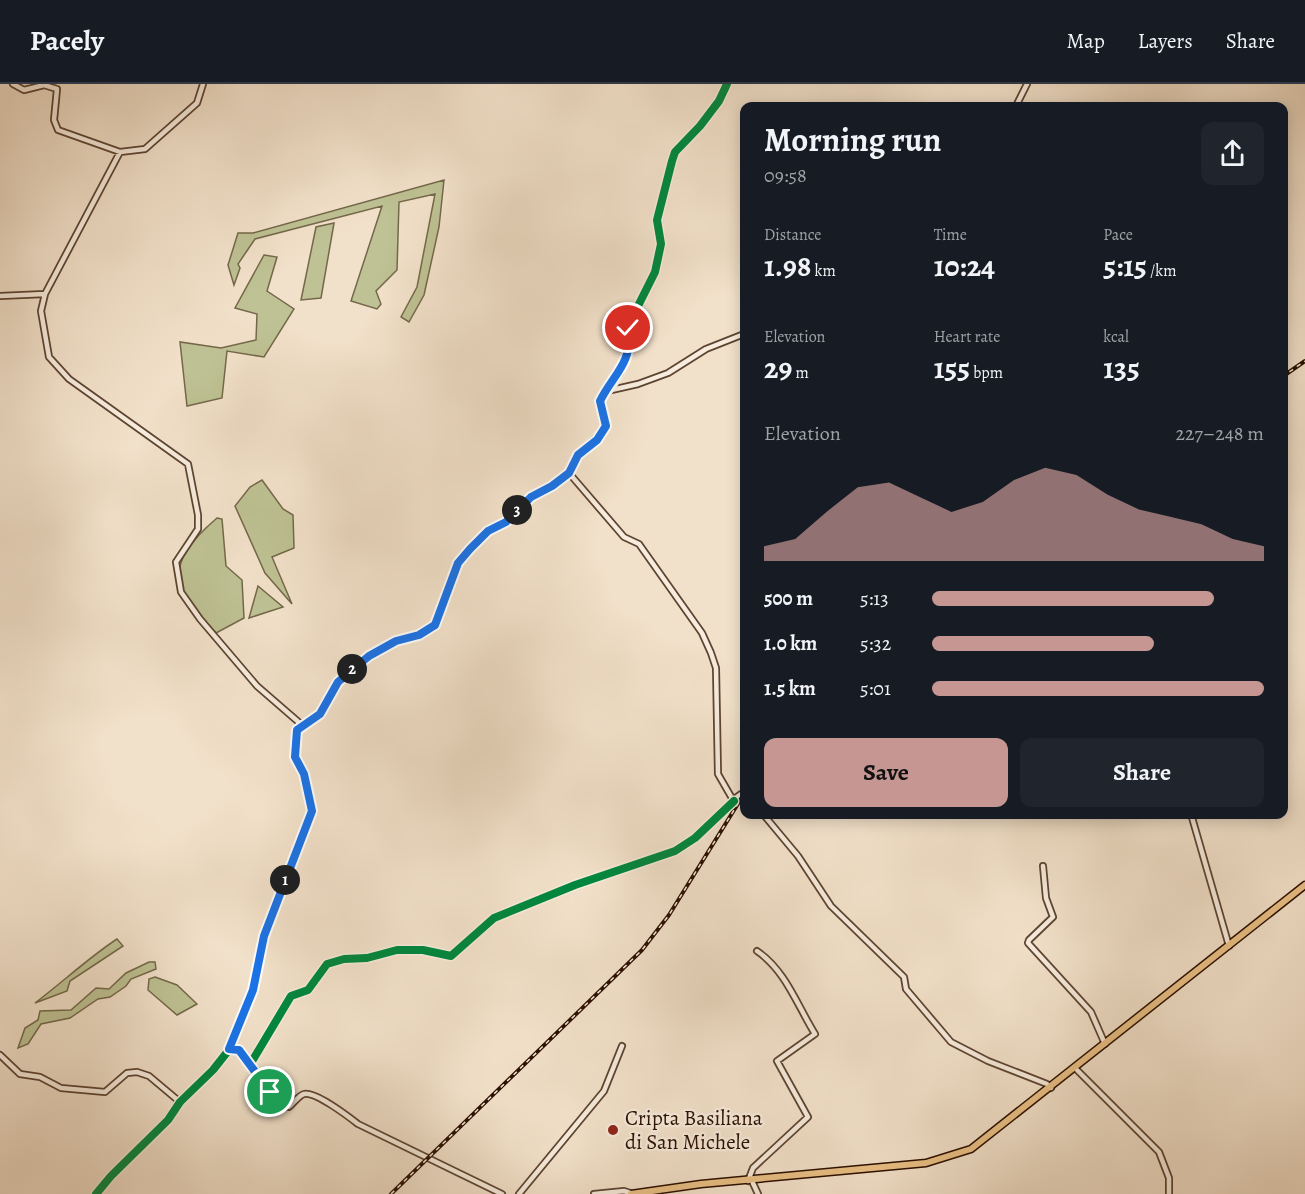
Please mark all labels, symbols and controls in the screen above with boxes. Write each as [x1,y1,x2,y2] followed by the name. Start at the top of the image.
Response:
[30,22,104,60] text: Pacely
[1066,27,1105,55] text: Map
[1138,27,1193,55] text: Layers
[1226,27,1275,55] text: Share
[764,117,941,162] text: Morning run
[1201,122,1264,185] button: share
[764,162,807,189] text: 09:58
[764,224,821,246] text: Distance
[934,224,967,246] text: Time
[1103,224,1133,246] text: Pace
[764,246,811,286] text: 1.98
[934,246,995,286] text: 10:24
[1103,246,1147,286] text: 5:15
[811,260,836,282] text: km
[1147,260,1177,282] text: /km
[602,302,653,353] pin
[611,311,644,344] icon: check
[764,326,825,348] text: Elevation
[934,326,1000,348] text: Heart rate
[1103,326,1129,348] text: kcal
[764,348,792,388] text: 29
[934,348,970,388] text: 155
[1103,348,1140,388] text: 135
[792,362,809,384] text: m
[970,362,1003,384] text: bpm
[764,420,841,447] text: Elevation
[1176,420,1264,447] text: 227–248 m
[502,495,532,525] pin: 3
[514,499,520,521] text: 3
[764,585,813,612] text: 500 m
[860,585,889,612] text: 5:13
[764,630,817,657] text: 1.0 km
[860,630,891,657] text: 5:32
[337,654,367,684] pin: 2
[348,658,356,680] text: 2
[764,675,816,702] text: 1.5 km
[860,675,891,702] text: 5:01
[764,738,1008,807] button: Save
[1020,738,1264,807] button: Share
[270,865,300,895] pin: 1
[282,869,288,891] text: 1
[244,1066,295,1117] pin
[253,1075,286,1108] icon: arrive
[625,1104,763,1156] place label: Cripta Basiliana di San Michele
[606,1123,620,1137] marker: Cripta Basiliana di San Michele

